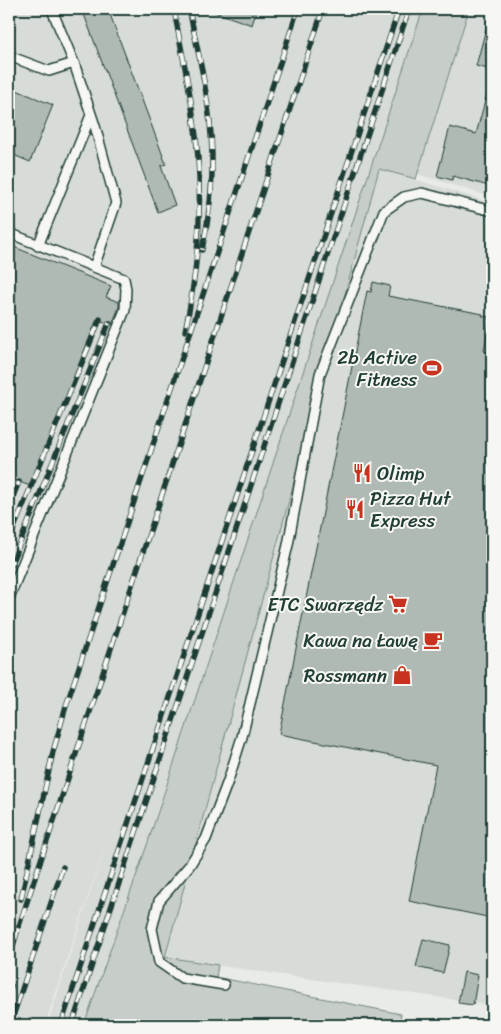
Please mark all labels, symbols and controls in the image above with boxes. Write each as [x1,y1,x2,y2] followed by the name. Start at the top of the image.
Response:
[337,341,417,396] place label: 2b Active Fitness
[421,357,443,379] sports icon: 2b Active Fitness
[377,457,425,490] place label: Olimp
[351,462,373,484] restaurant icon: Olimp
[370,482,452,537] place label: Pizza Hut Express
[344,498,366,520] restaurant icon: Pizza Hut Express
[268,588,384,621] place label: ETC Swarzędz
[387,593,409,615] supermarket icon: ETC Swarzędz
[303,624,418,657] place label: Kawa na Ławę
[422,629,444,651] cafe icon: Kawa na Ławę
[304,659,387,692] place label: Rossmann
[391,664,413,686] shop icon: Rossmann

